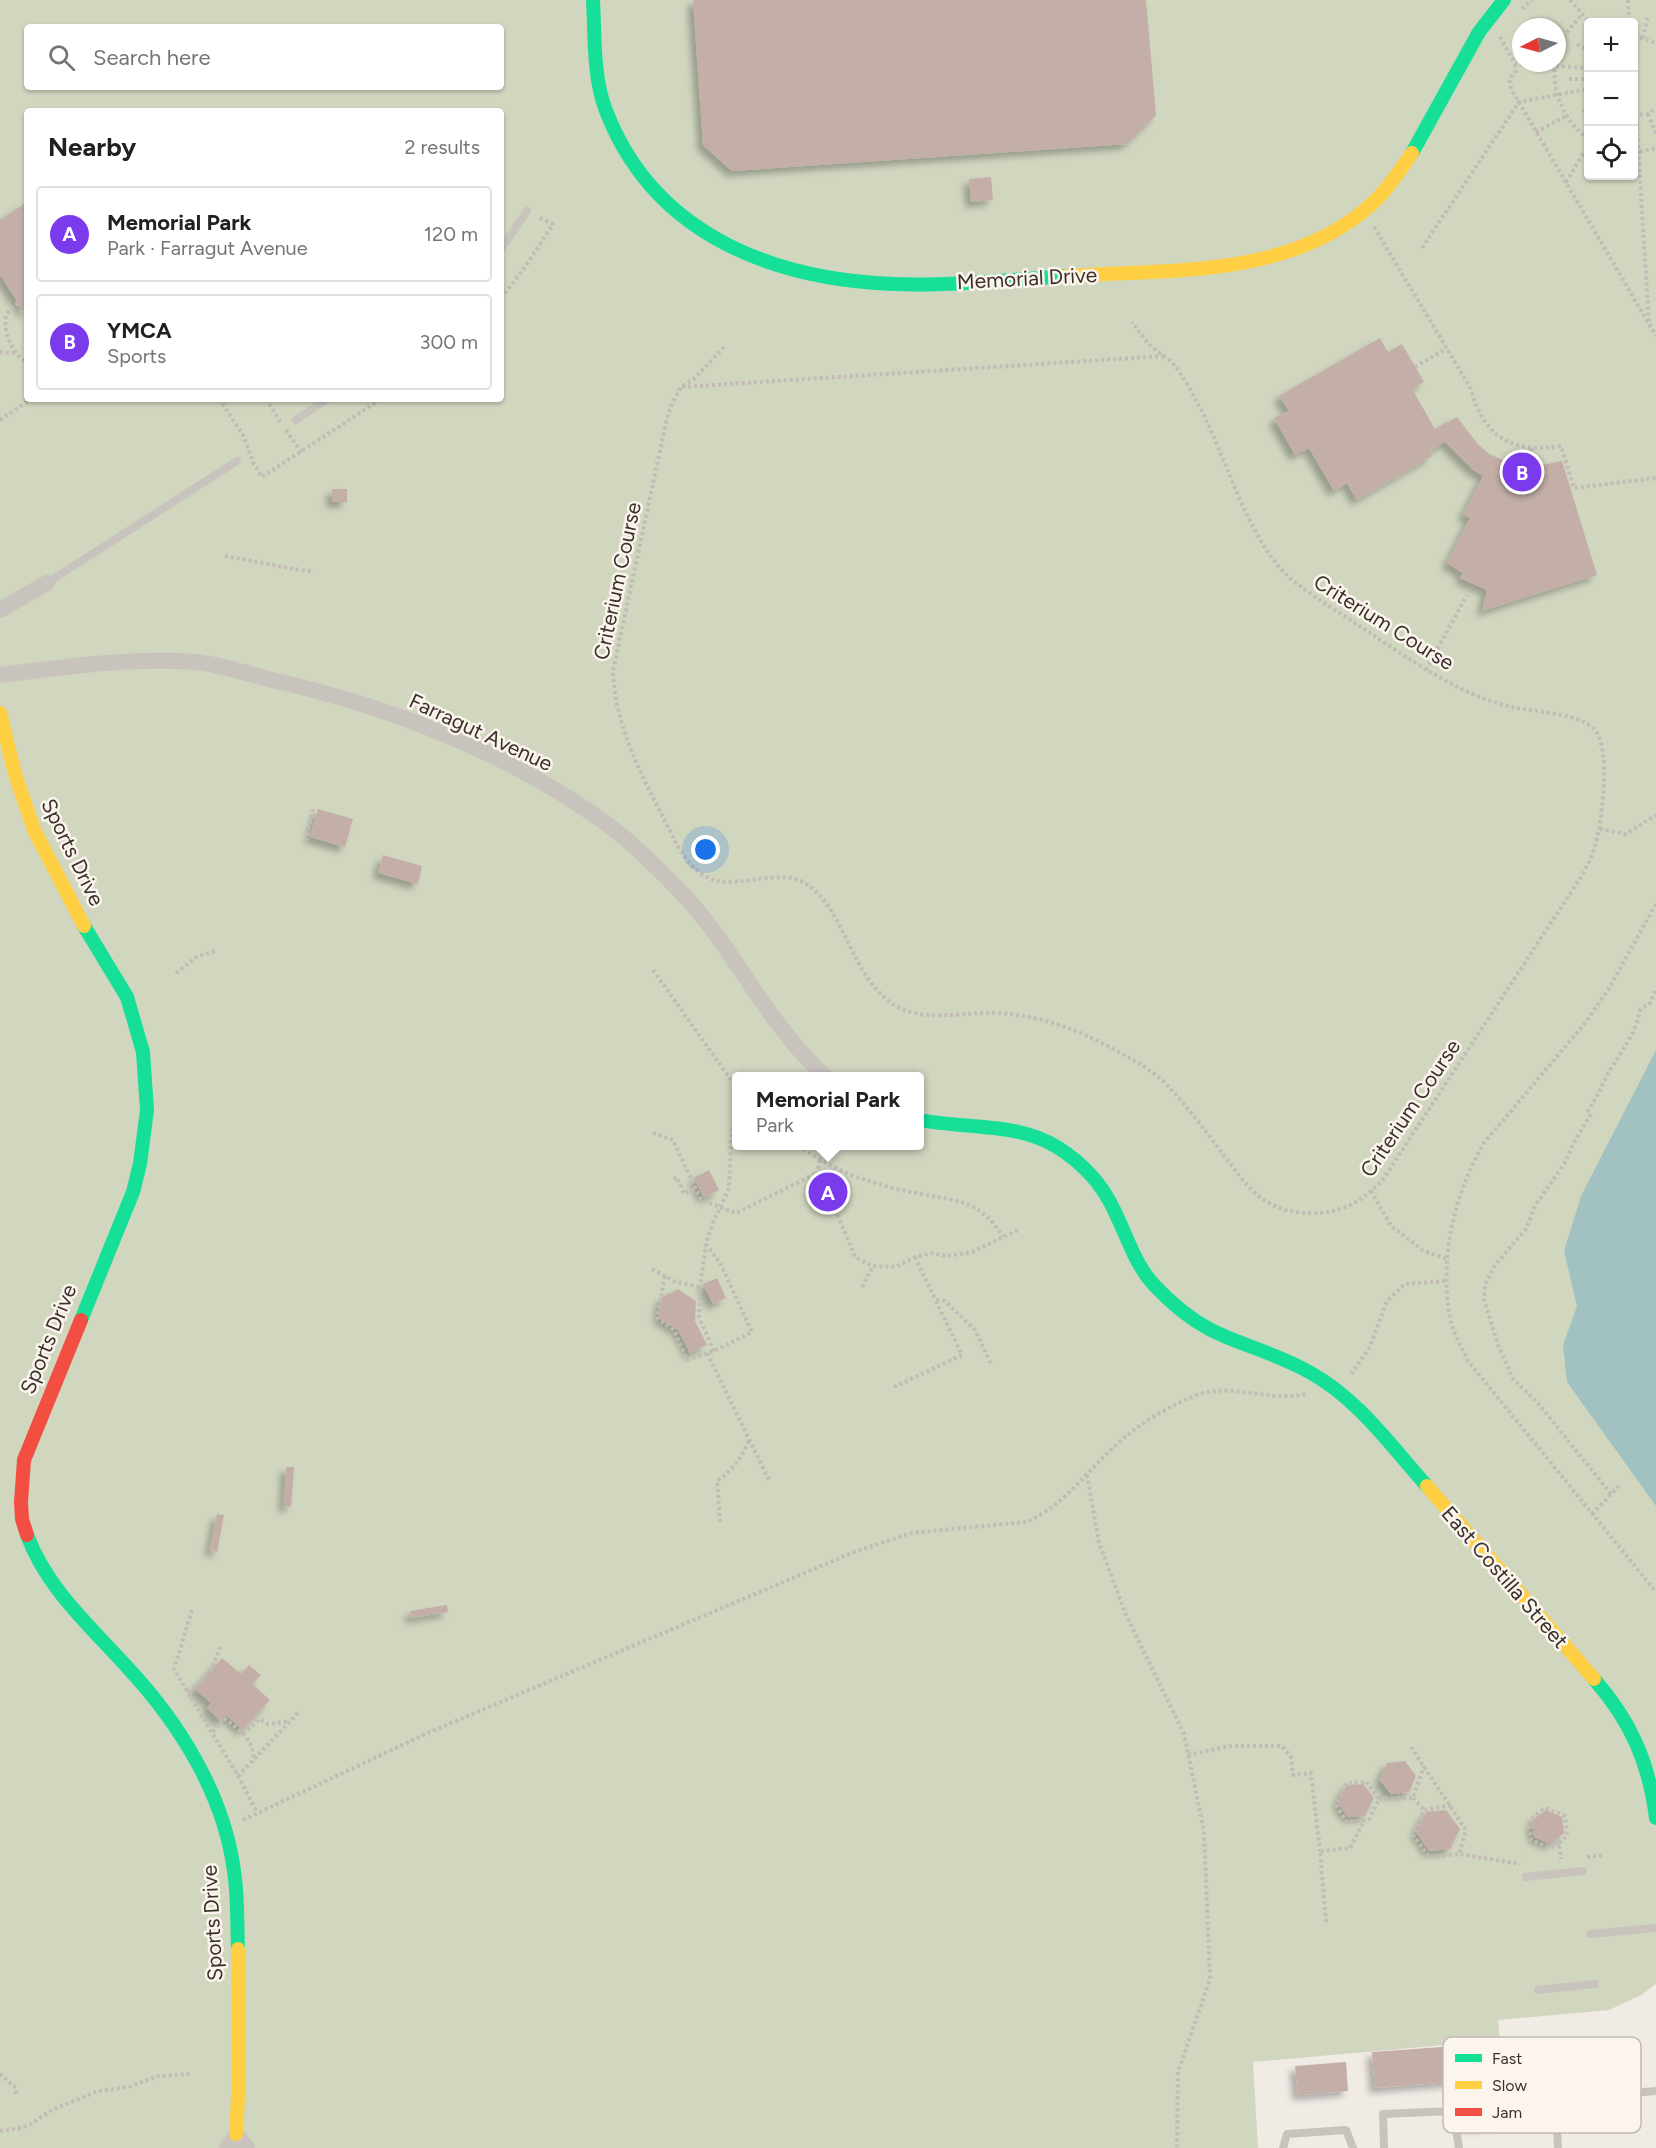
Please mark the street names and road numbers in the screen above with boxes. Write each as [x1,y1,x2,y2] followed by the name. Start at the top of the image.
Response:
[956,262,1098,294] street label: Memorial Drive
[588,500,646,662] street label: Criterium Course
[1309,569,1459,675] street label: Criterium Course
[405,688,557,776] street label: Farragut Avenue
[36,794,110,910] street label: Sports Drive
[1355,1034,1465,1182] street label: Criterium Course
[15,1281,81,1397] street label: Sports Drive
[1437,1501,1573,1653] street label: East Costilla Street
[196,1864,228,1982] street label: Sports Drive

